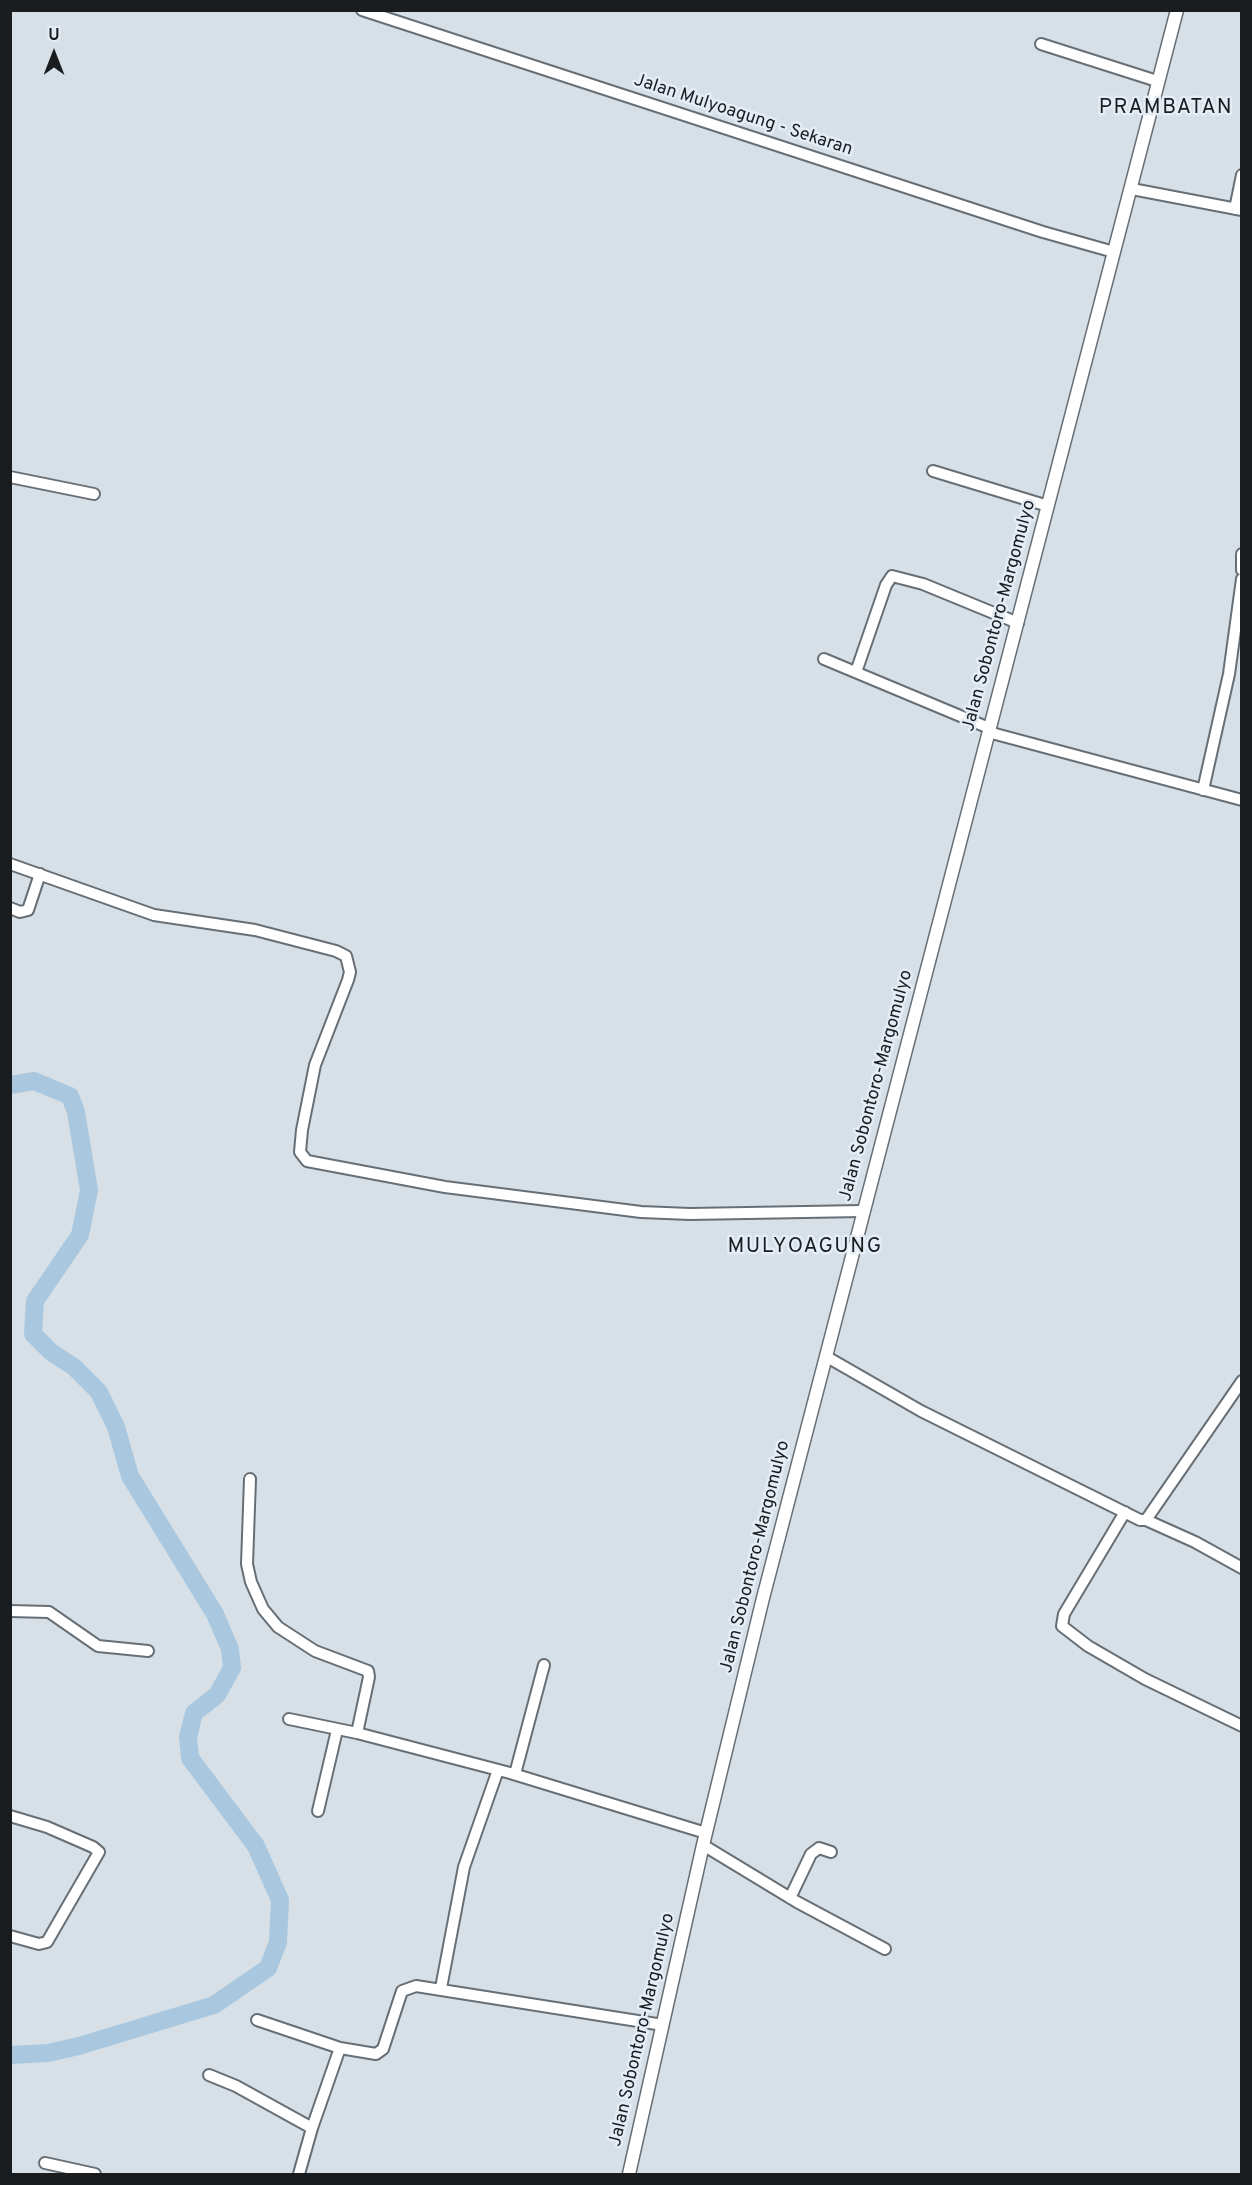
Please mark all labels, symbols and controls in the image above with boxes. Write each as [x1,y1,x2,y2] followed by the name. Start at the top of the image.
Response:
[24,24,84,84] north arrow
[48,26,60,46] text: U
[631,70,855,162] street label: Jalan Mulyoagung - Sekaran
[1099,96,1233,122] district label: PRAMBATAN
[959,498,1041,734] street label: Jalan Sobontoro-Margomulyo
[836,968,918,1204] street label: Jalan Sobontoro-Margomulyo
[727,1235,883,1261] district label: MULYOAGUNG
[717,1439,795,1675] street label: Jalan Sobontoro-Margomulyo
[606,1911,680,2149] street label: Jalan Sobontoro-Margomulyo

